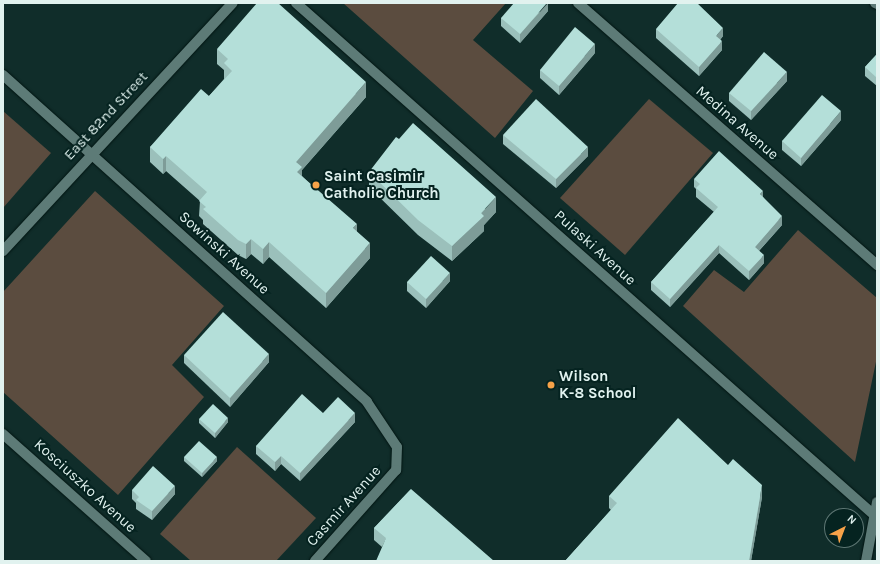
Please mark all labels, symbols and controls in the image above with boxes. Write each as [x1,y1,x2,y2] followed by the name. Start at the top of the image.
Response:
[60,68,152,164] street label: East 82nd Street
[692,82,782,164] street label: Medina Avenue
[324,167,439,202] place label: Saint Casimir Catholic Church
[311,180,321,190] marker: Saint Casimir Catholic Church
[550,207,640,289] street label: Pulaski Avenue
[175,208,273,298] street label: Sowinski Avenue
[559,367,636,402] place label: Wilson K-8 School
[546,380,556,390] marker: Wilson K-8 School
[30,435,140,537] street label: Kosciuszko Avenue
[303,462,385,550] street label: Casmir Avenue
[824,508,864,548] north arrow
[844,512,859,527] text: N

